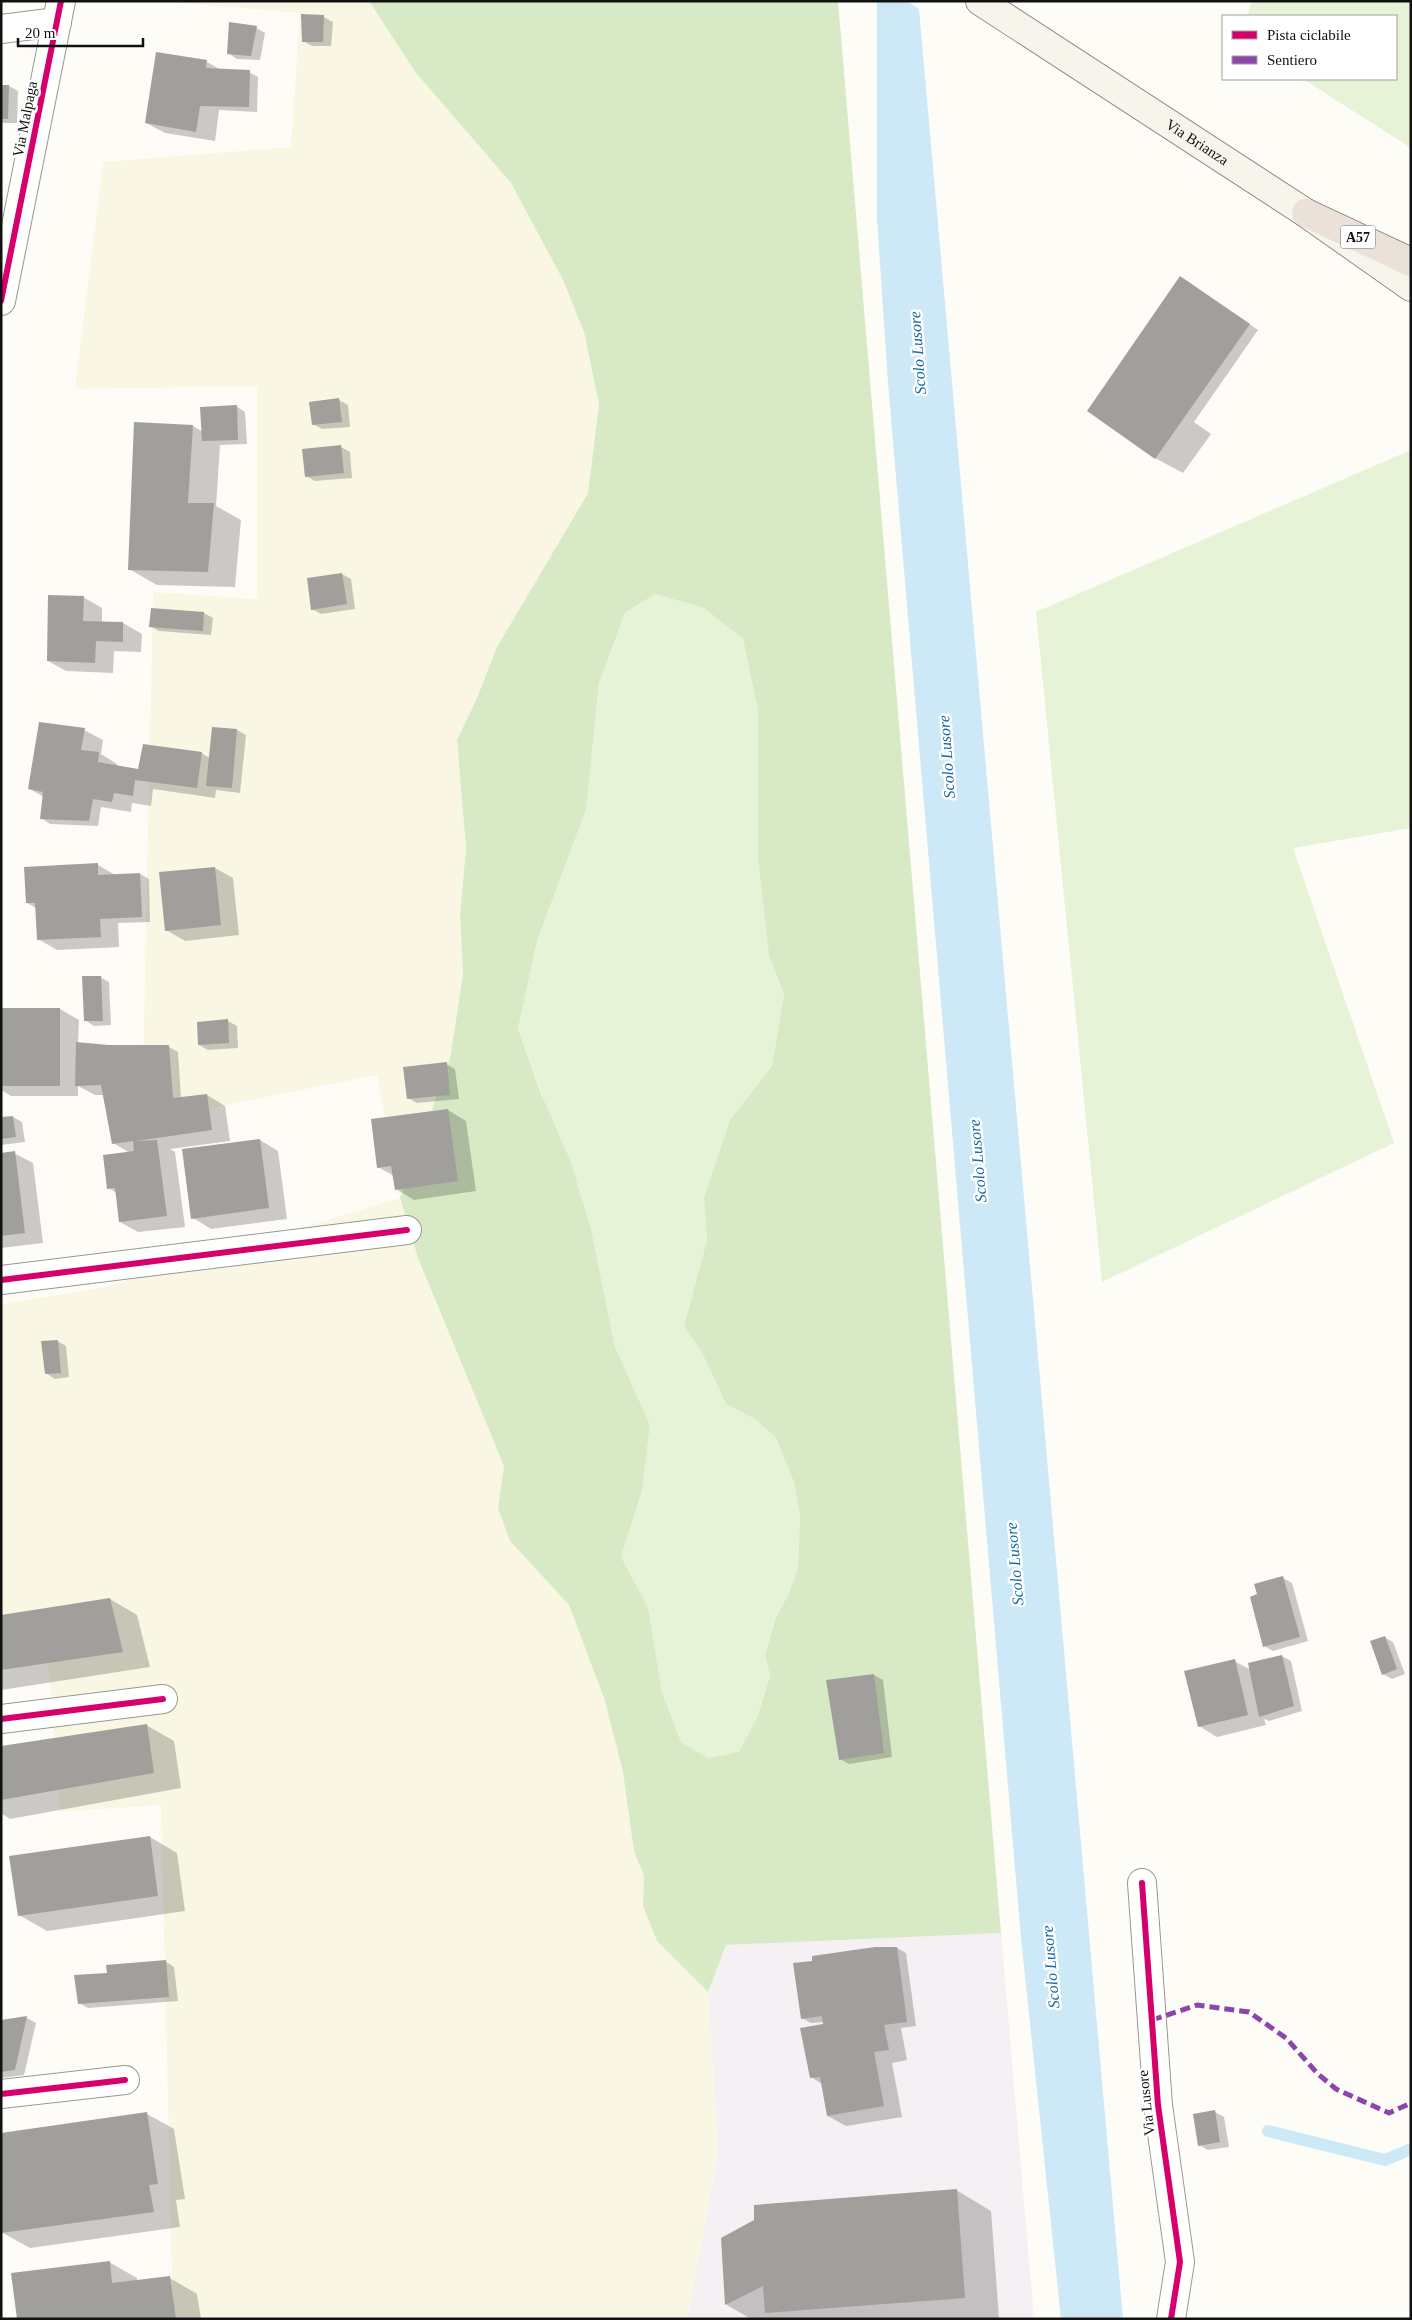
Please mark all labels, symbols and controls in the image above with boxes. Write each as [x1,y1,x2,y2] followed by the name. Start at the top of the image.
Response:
[18,15,142,47] scale bar
[1222,15,1397,80] legend
[25,25,56,41] text: 20 m
[1267,27,1351,43] text: Pista ciclabile
[1267,52,1317,68] text: Sentiero
[10,79,40,158] street label: Via Malpaga
[1163,116,1232,169] street label: Via Brianza
[1340,226,1376,248] road number: A57
[906,311,929,395] water label: Scolo Lusore
[935,715,958,799] water label: Scolo Lusore
[965,1119,990,1203] water label: Scolo Lusore
[1002,1522,1027,1606] water label: Scolo Lusore
[1038,1925,1063,2009] water label: Scolo Lusore
[1135,2069,1157,2137] street label: Via Lusore

